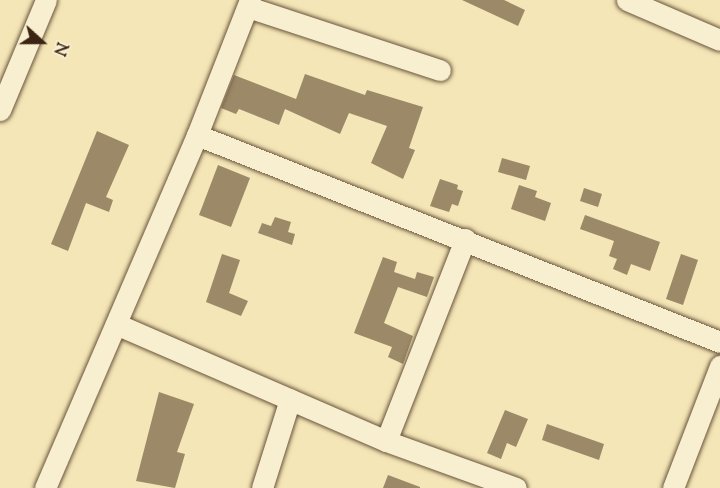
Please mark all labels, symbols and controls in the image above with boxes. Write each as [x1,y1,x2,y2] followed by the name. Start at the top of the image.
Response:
[12,12,72,72] north arrow
[46,39,72,59] text: N

